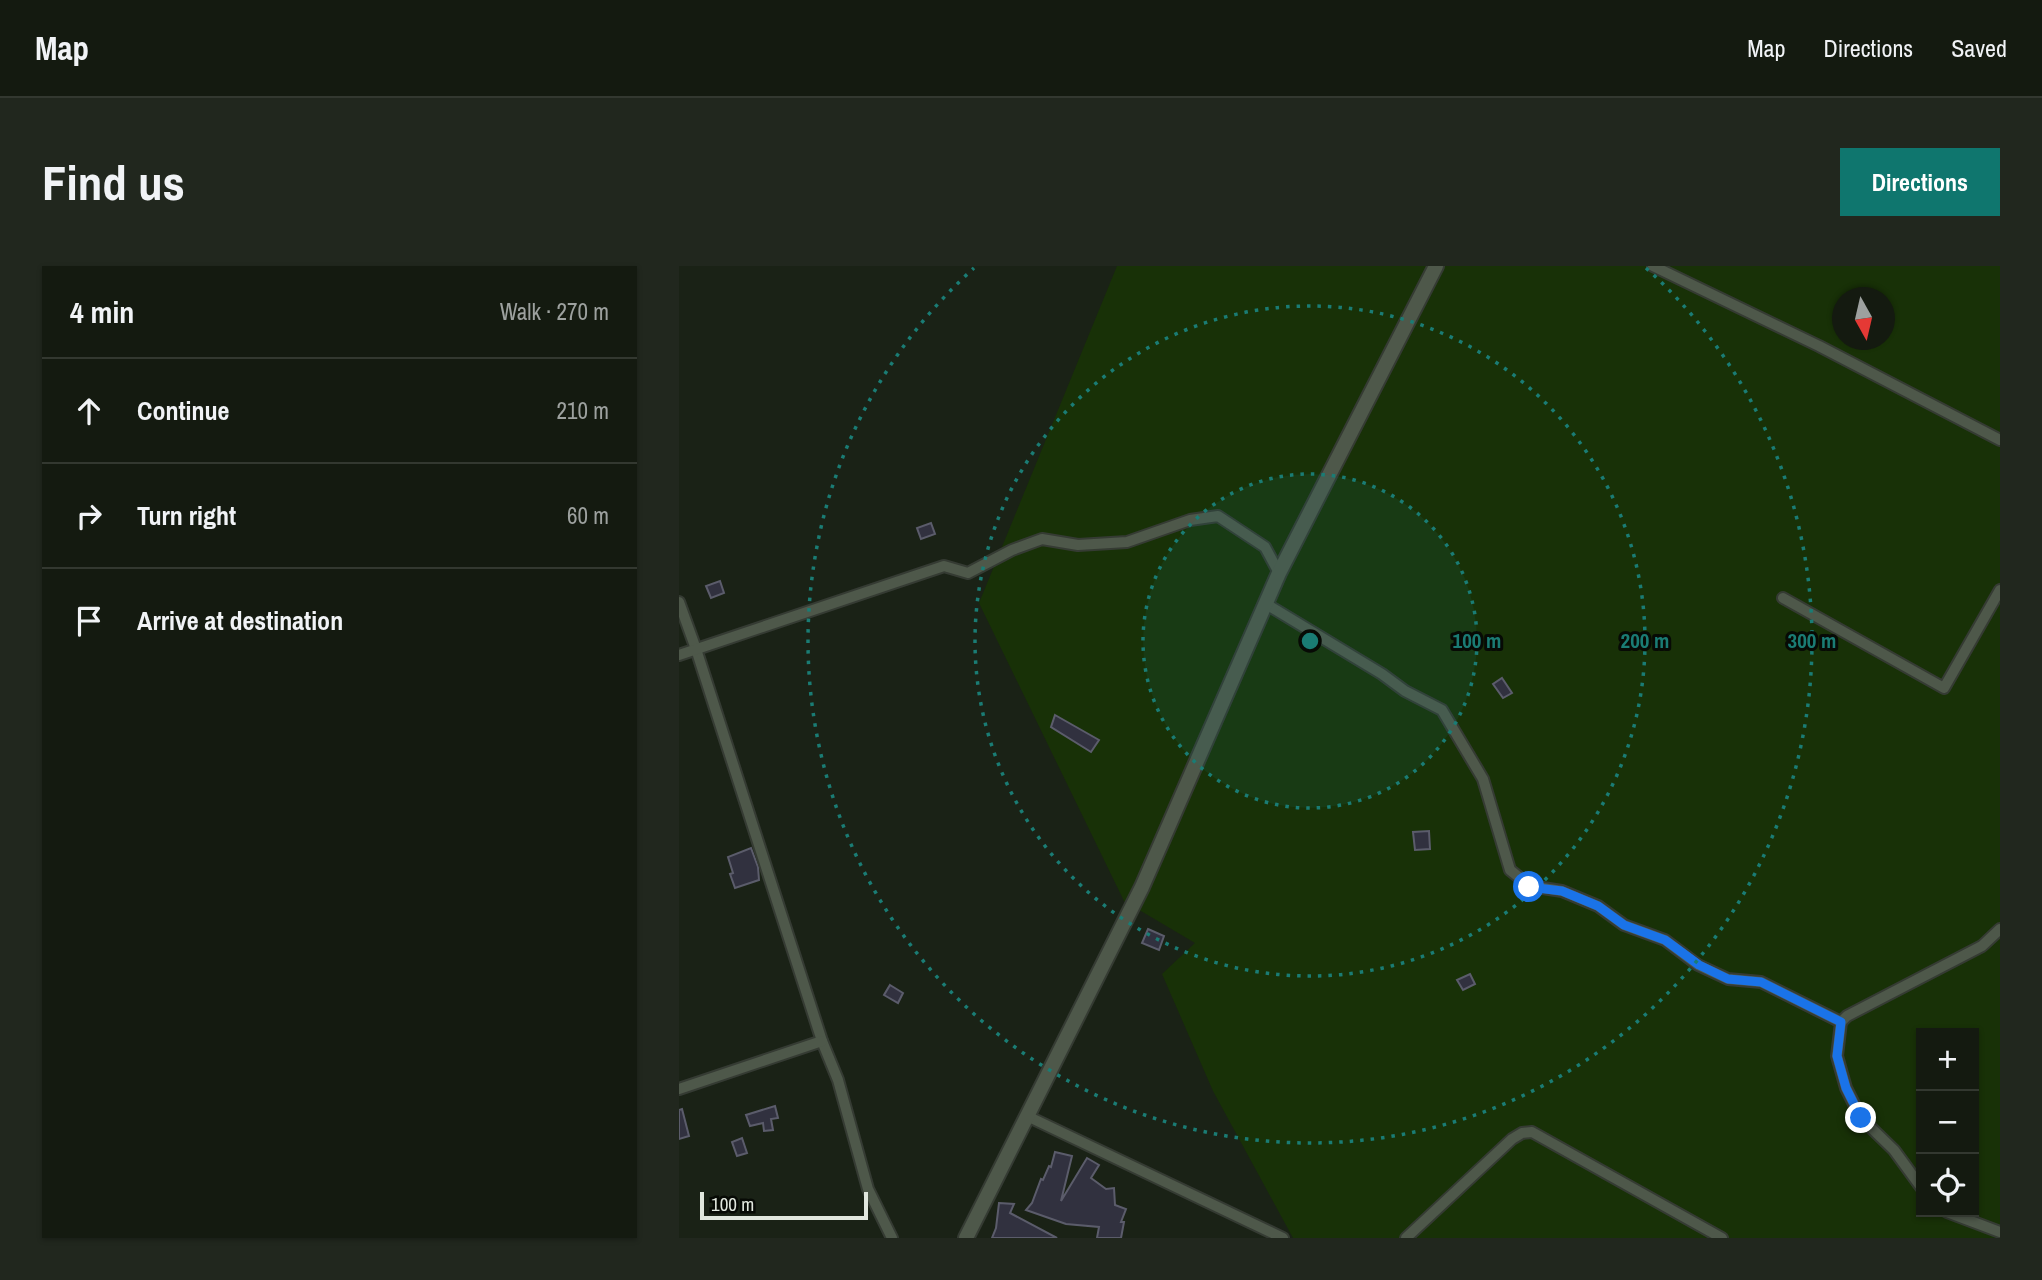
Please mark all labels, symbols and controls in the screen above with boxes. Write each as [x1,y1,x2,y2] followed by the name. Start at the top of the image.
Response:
[35,26,89,70] text: Map
[1747,32,1785,64] text: Map
[1823,32,1913,64] text: Directions
[1951,32,2007,64] text: Saved
[1840,148,2000,216] button: Directions
[42,149,185,215] text: Find us
[1832,287,1895,350] north arrow
[70,292,134,332] text: 4 min
[500,296,609,327] text: Walk · 270 m
[70,392,108,430] icon: ahead
[137,393,229,428] text: Continue
[557,395,609,426] text: 210 m
[70,497,108,535] icon: right
[137,498,236,533] text: Turn right
[567,500,609,531] text: 60 m
[70,602,108,640] icon: arrive
[137,603,343,638] text: Arrive at destination
[1453,626,1501,655] text: 100 m
[1621,626,1669,655] text: 200 m
[1788,626,1836,655] text: 300 m
[1298,629,1322,653] centre of rings
[1513,871,1544,902] route start
[1916,1028,1979,1217] map controls
[1916,1028,1979,1091] button: +
[1916,1091,1979,1154] button: −
[1845,1102,1876,1133] route end
[1916,1154,1979,1217] button: locate
[700,1189,868,1221] scale bar
[711,1191,754,1217] text: 100 m

